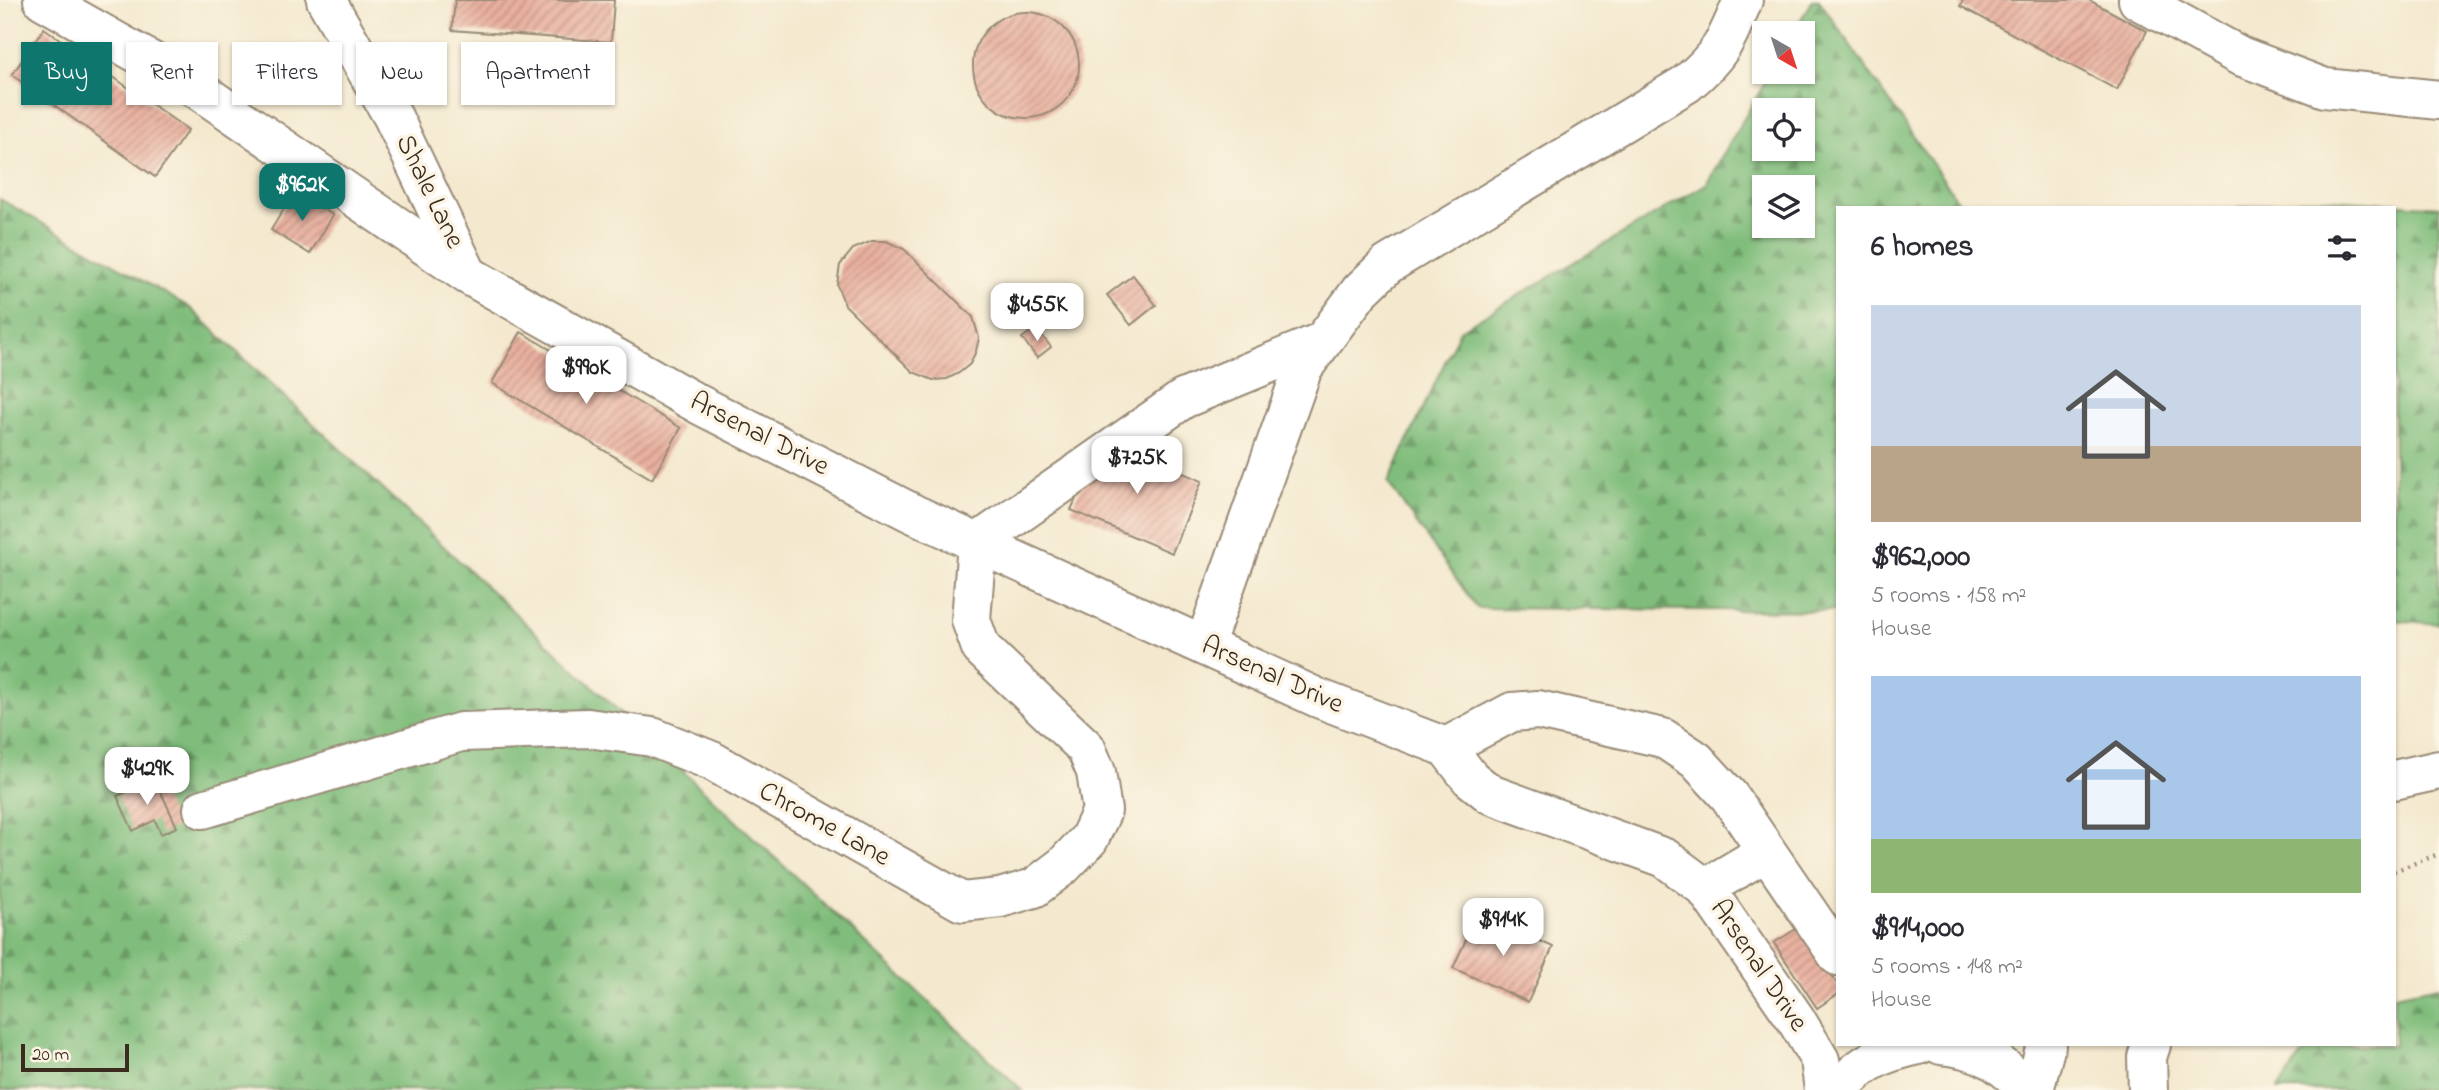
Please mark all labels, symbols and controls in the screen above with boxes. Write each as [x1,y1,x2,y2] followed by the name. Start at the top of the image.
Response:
[1752,21,1815,84] north arrow
[1752,21,1815,238] map controls
[21,42,112,105] chip: Buy
[126,42,218,105] chip: Rent
[232,42,342,105] chip: Filters
[356,42,447,105] chip: New
[461,42,615,105] chip: Apartment
[1752,98,1815,161] button: locate
[384,128,474,256] street label: Shale Lane
[253,164,351,223] pin: $962K
[275,169,329,202] text: $962K
[1752,175,1815,238] button: layers
[1871,226,1974,270] text: 6 homes
[2323,229,2361,267] icon: filters
[988,284,1086,343] pin: $455K
[1007,289,1067,322] text: $455K
[537,346,635,406] pin: $990K
[2053,351,2179,477] icon: home
[562,352,610,385] text: $990K
[682,382,836,488] street label: Arsenal Drive
[1088,436,1186,496] pin: $725K
[1107,442,1167,475] text: $725K
[1871,536,1970,580] text: $962,000
[1871,580,2026,613] text: 5 rooms · 158 m²
[1871,613,1931,646] text: House
[1194,626,1350,726] street label: Arsenal Drive
[2053,722,2179,848] icon: home
[98,748,196,807] pin: $429K
[121,753,173,786] text: $429K
[751,772,898,878] street label: Chrome Lane
[1699,892,1818,1041] street label: Arsenal Drive
[1454,898,1552,958] pin: $914K
[1479,904,1527,937] text: $914K
[1871,907,1964,951] text: $914,000
[1871,951,2023,984] text: 5 rooms · 148 m²
[1871,984,1931,1017] text: House
[21,1041,130,1073] scale bar
[32,1042,69,1069] text: 20 m

